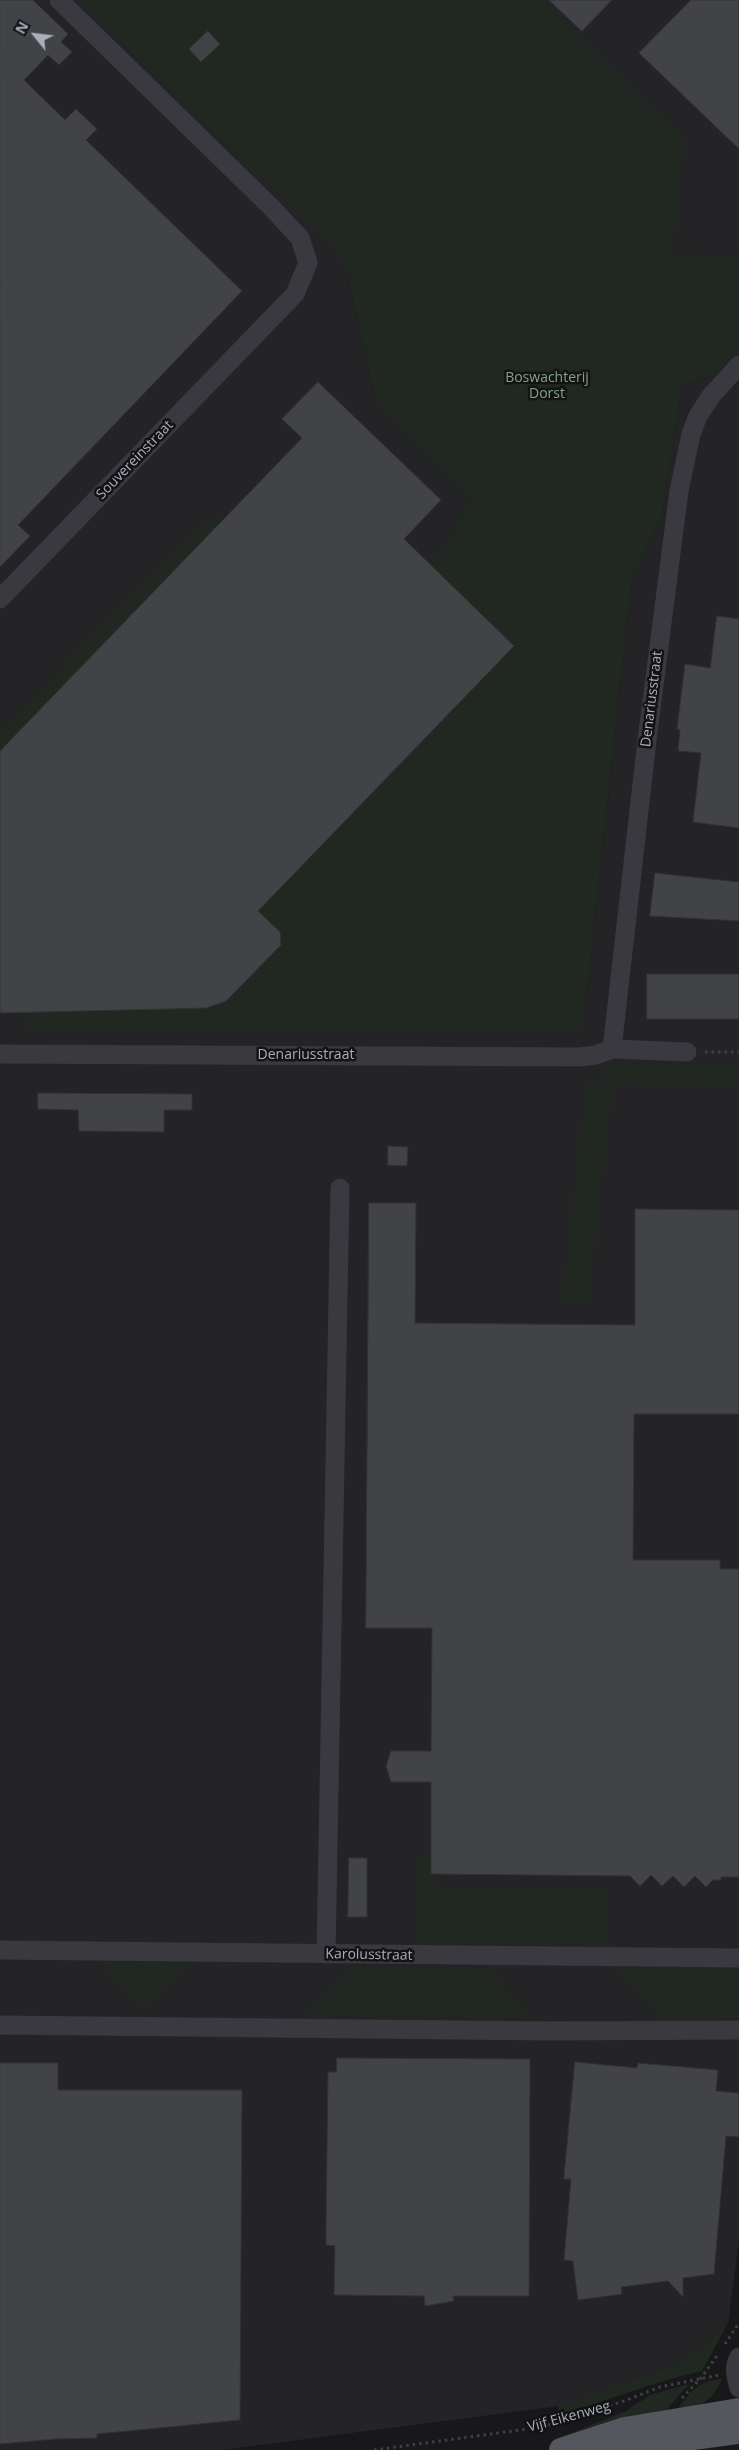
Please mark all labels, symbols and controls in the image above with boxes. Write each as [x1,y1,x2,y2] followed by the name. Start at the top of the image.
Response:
[10,10,60,60] north arrow
[10,18,33,37] text: N
[505,370,589,402] park label: Boswachterij Dorst
[93,417,177,503] street label: Souvereinstraat
[638,650,666,748] street label: Denariusstraat
[258,1047,354,1063] street label: Denariusstraat
[325,1946,413,1964] street label: Karolusstraat
[526,2398,612,2436] street label: Vijf Eikenweg

